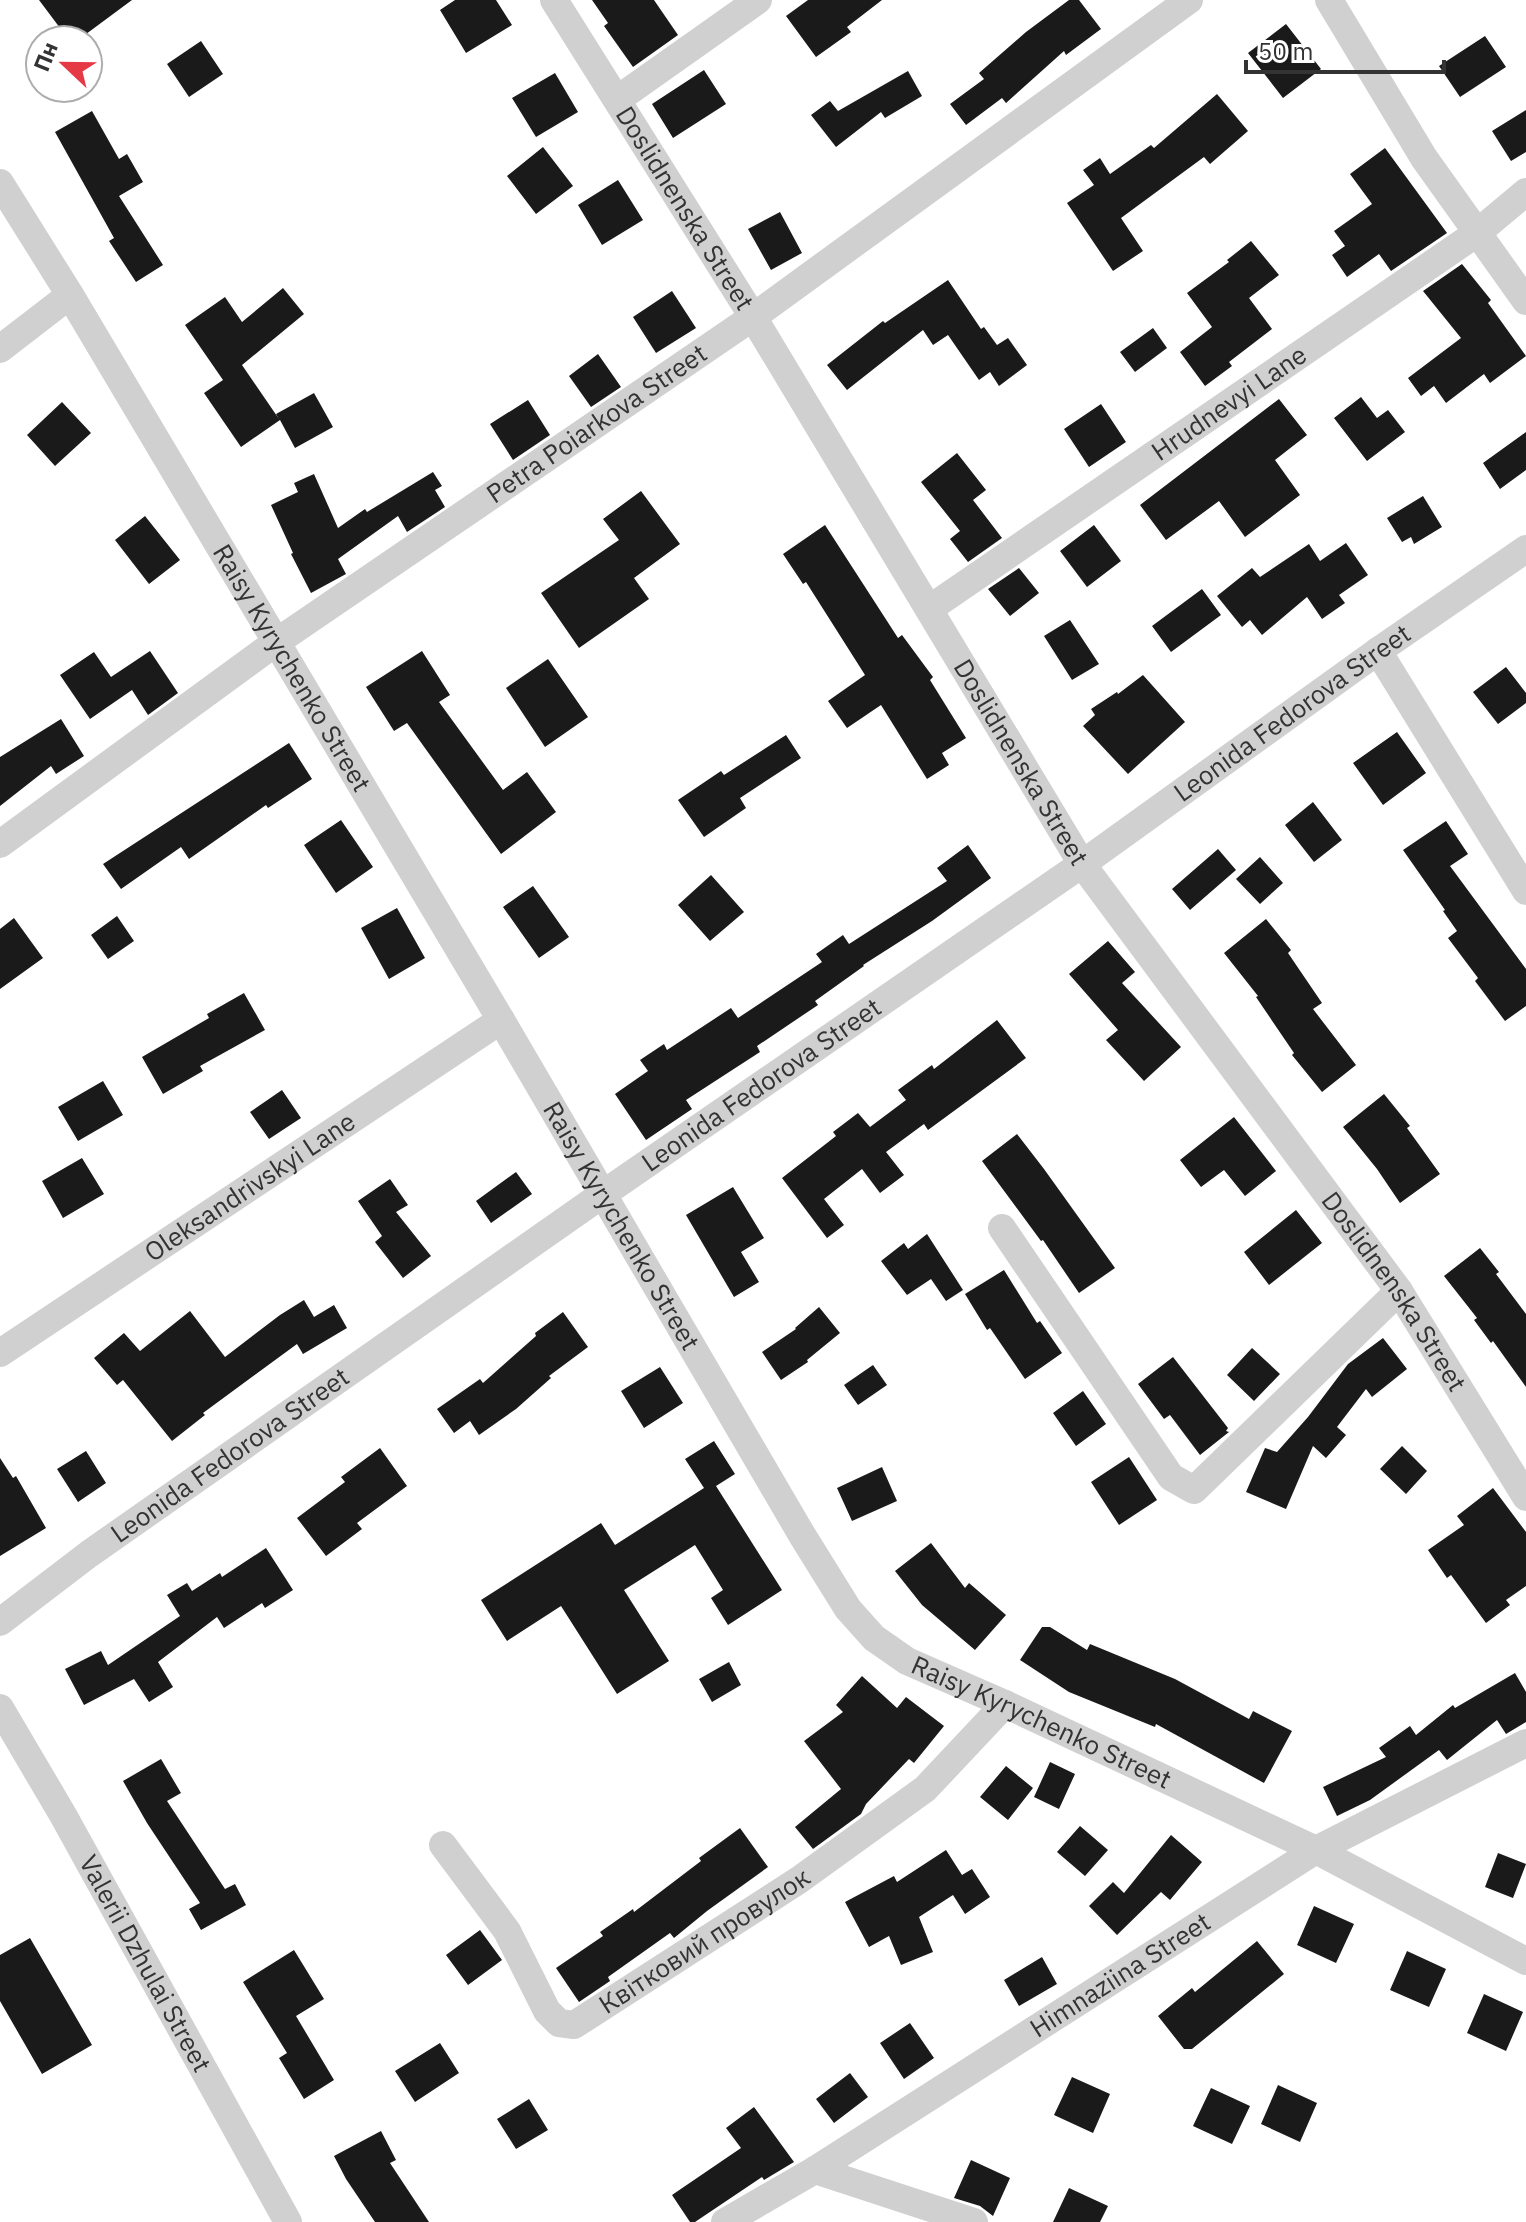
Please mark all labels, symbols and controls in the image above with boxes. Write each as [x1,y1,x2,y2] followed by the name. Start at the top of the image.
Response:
[24,24,104,104] north arrow
[1246,24,1444,74] scale bar
[1258,35,1313,67] text: 50 m
[26,37,64,75] text: Пн
[609,99,762,316] street label: Doslidnenska Street
[479,336,713,510] street label: Petra Poiarkova Street
[1144,337,1313,467] street label: Hrudnevyi Lane
[206,537,379,797] street label: Raisy Kyrychenko Street
[1166,616,1417,809] street label: Leonida Fedorova Street
[947,652,1097,871] street label: Doslidnenska Street
[635,990,887,1178] street label: Leonida Fedorova Street
[536,1095,708,1356] street label: Raisy Kyrychenko Street
[137,1104,361,1268] street label: Oleksandrivskyi Lane
[1315,1184,1475,1397] street label: Doslidnenska Street
[103,1359,355,1550] street label: Leonida Fedorova Street
[907,1647,1177,1796] street label: Raisy Kyrychenko Street
[72,1849,220,2078] street label: Valerii Dzhulai Street
[592,1860,817,2021] street label: Квітковий провулок
[1023,1904,1216,2044] street label: Himnaziina Street

